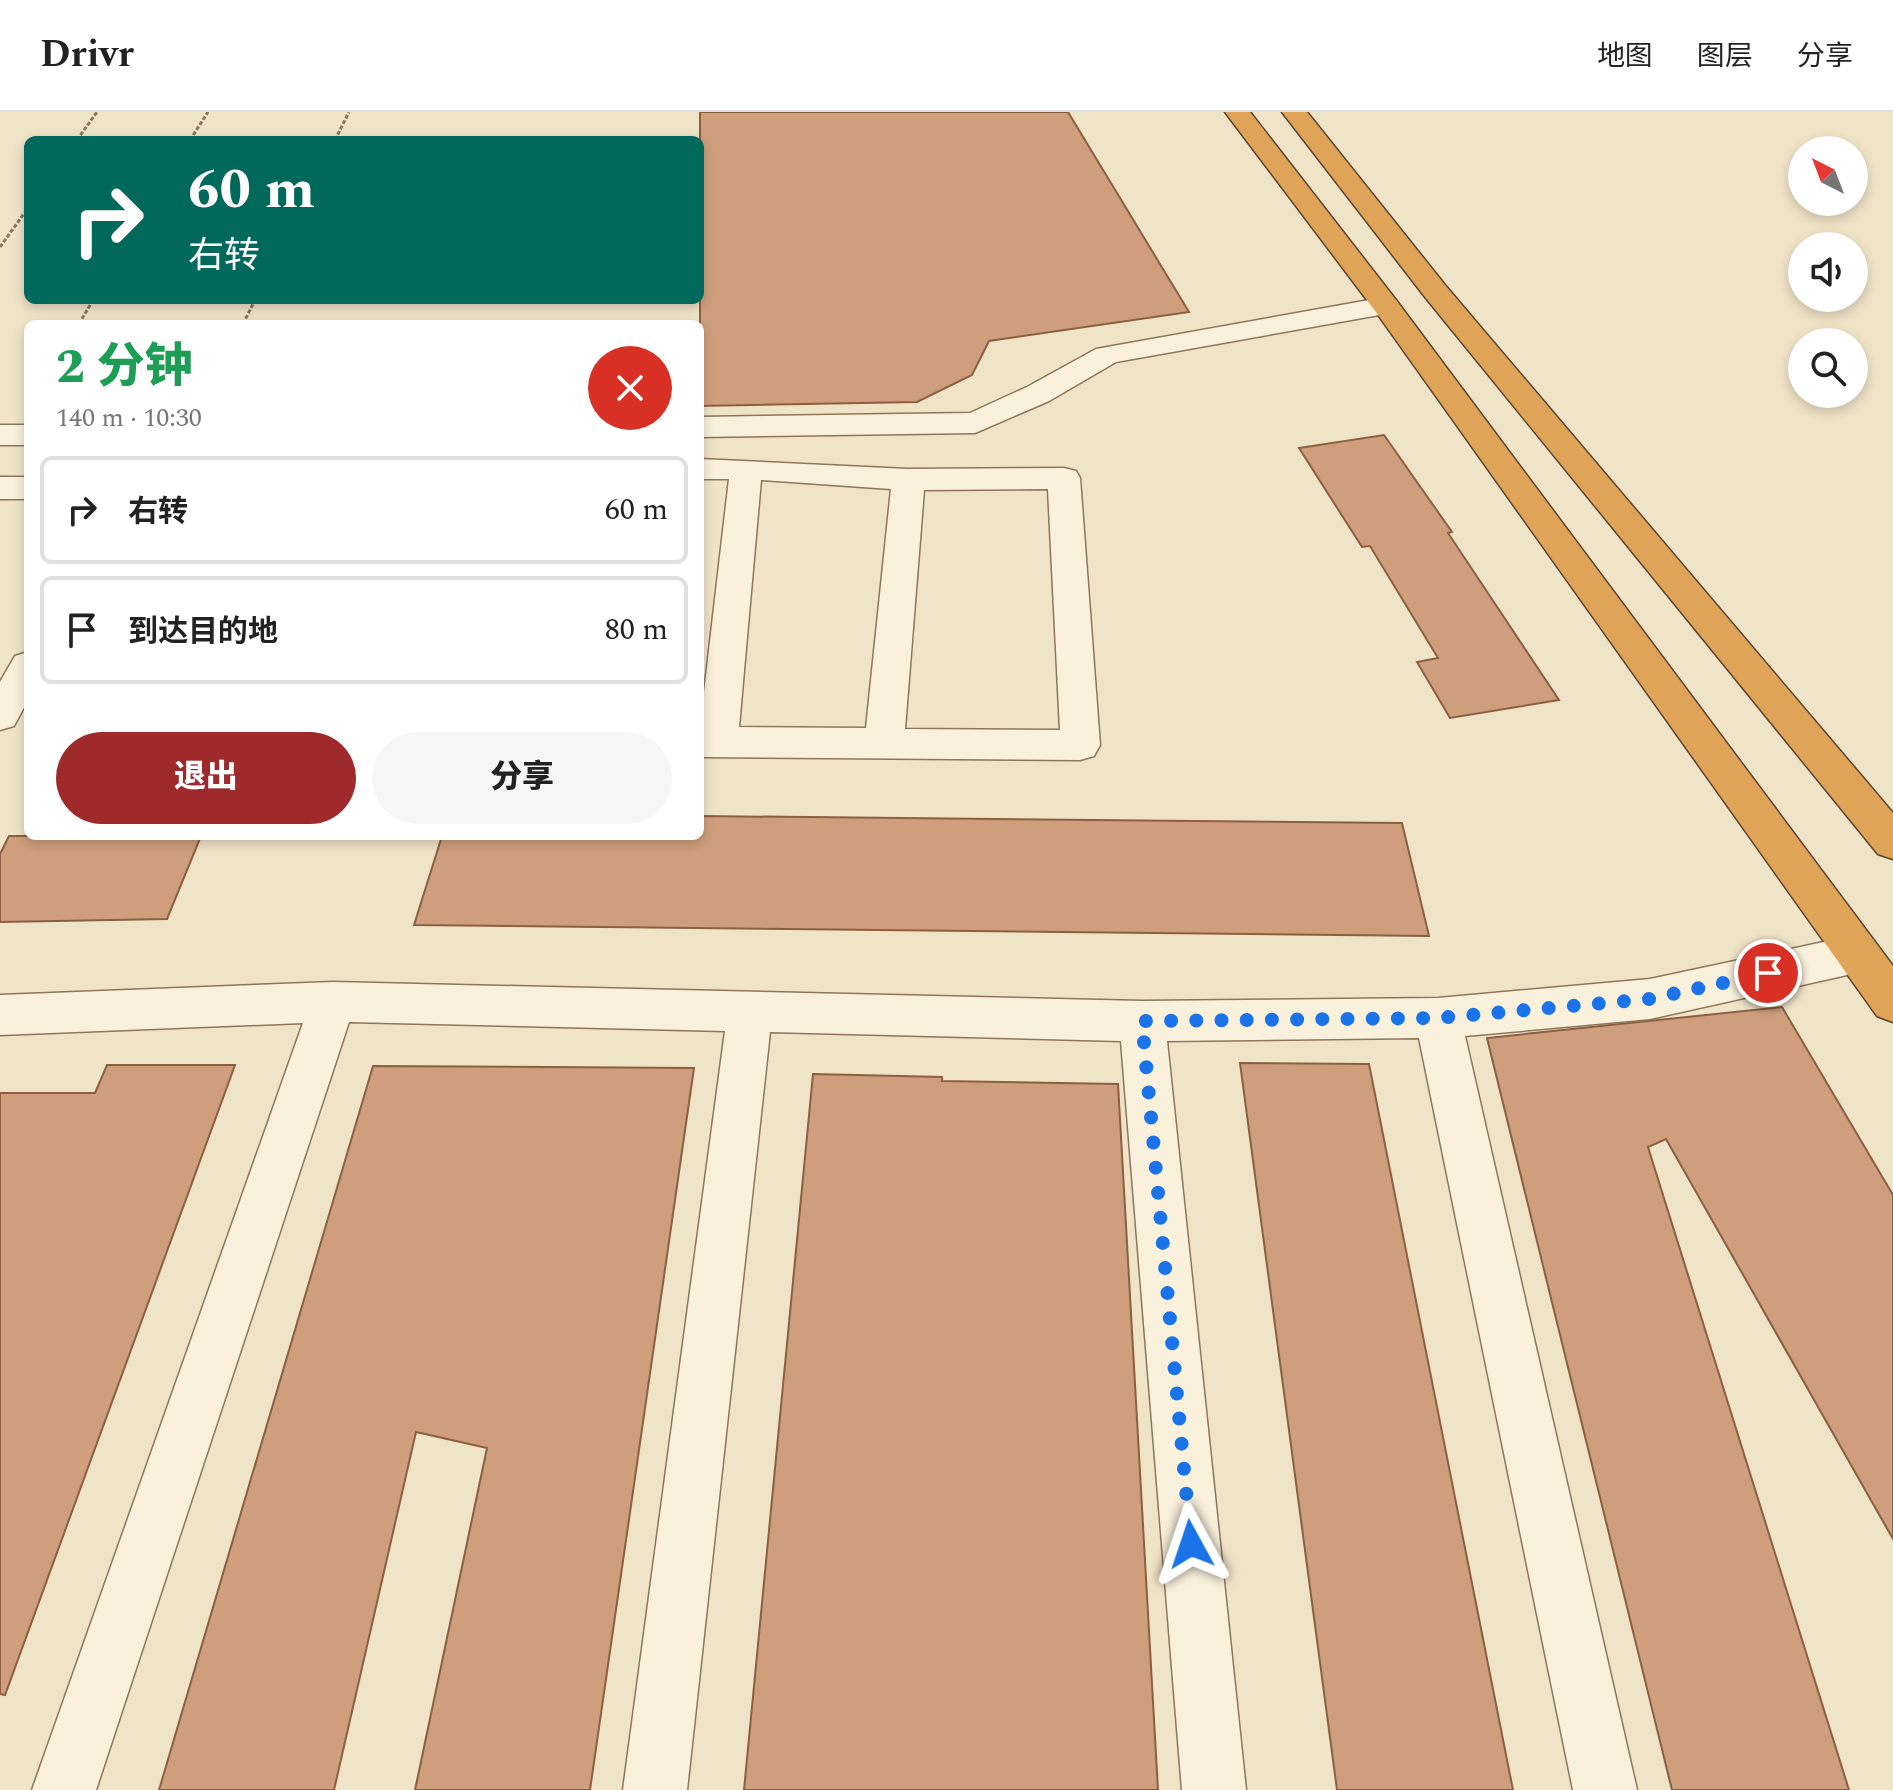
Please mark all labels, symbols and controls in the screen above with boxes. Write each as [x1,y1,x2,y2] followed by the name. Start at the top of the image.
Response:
[40,26,134,84] text: Drivr
[1597,35,1653,78] text: 地图
[1697,35,1753,78] text: 图层
[1797,35,1853,78] text: 分享
[1788,136,1868,216] north arrow
[1788,136,1868,408] map controls
[188,148,315,233] text: 60 m
[56,168,160,272] icon: right
[188,229,260,284] text: 右转
[1788,232,1868,312] button: sound
[1788,328,1868,408] button: search
[56,331,193,404] text: 2 分钟
[588,346,672,430] button: close
[56,398,202,438] text: 140 m · 10:30
[605,487,668,533] text: 60 m
[60,488,104,532] icon: right
[128,489,188,535] text: 右转
[605,607,668,653] text: 80 m
[60,608,104,652] icon: arrive
[128,609,278,655] text: 到达目的地
[56,732,356,824] button: 退出
[372,732,672,824] button: 分享
[1734,939,1802,1007] pin
[1746,951,1790,995] icon: arrive
[1149,1502,1233,1586] position arrow

